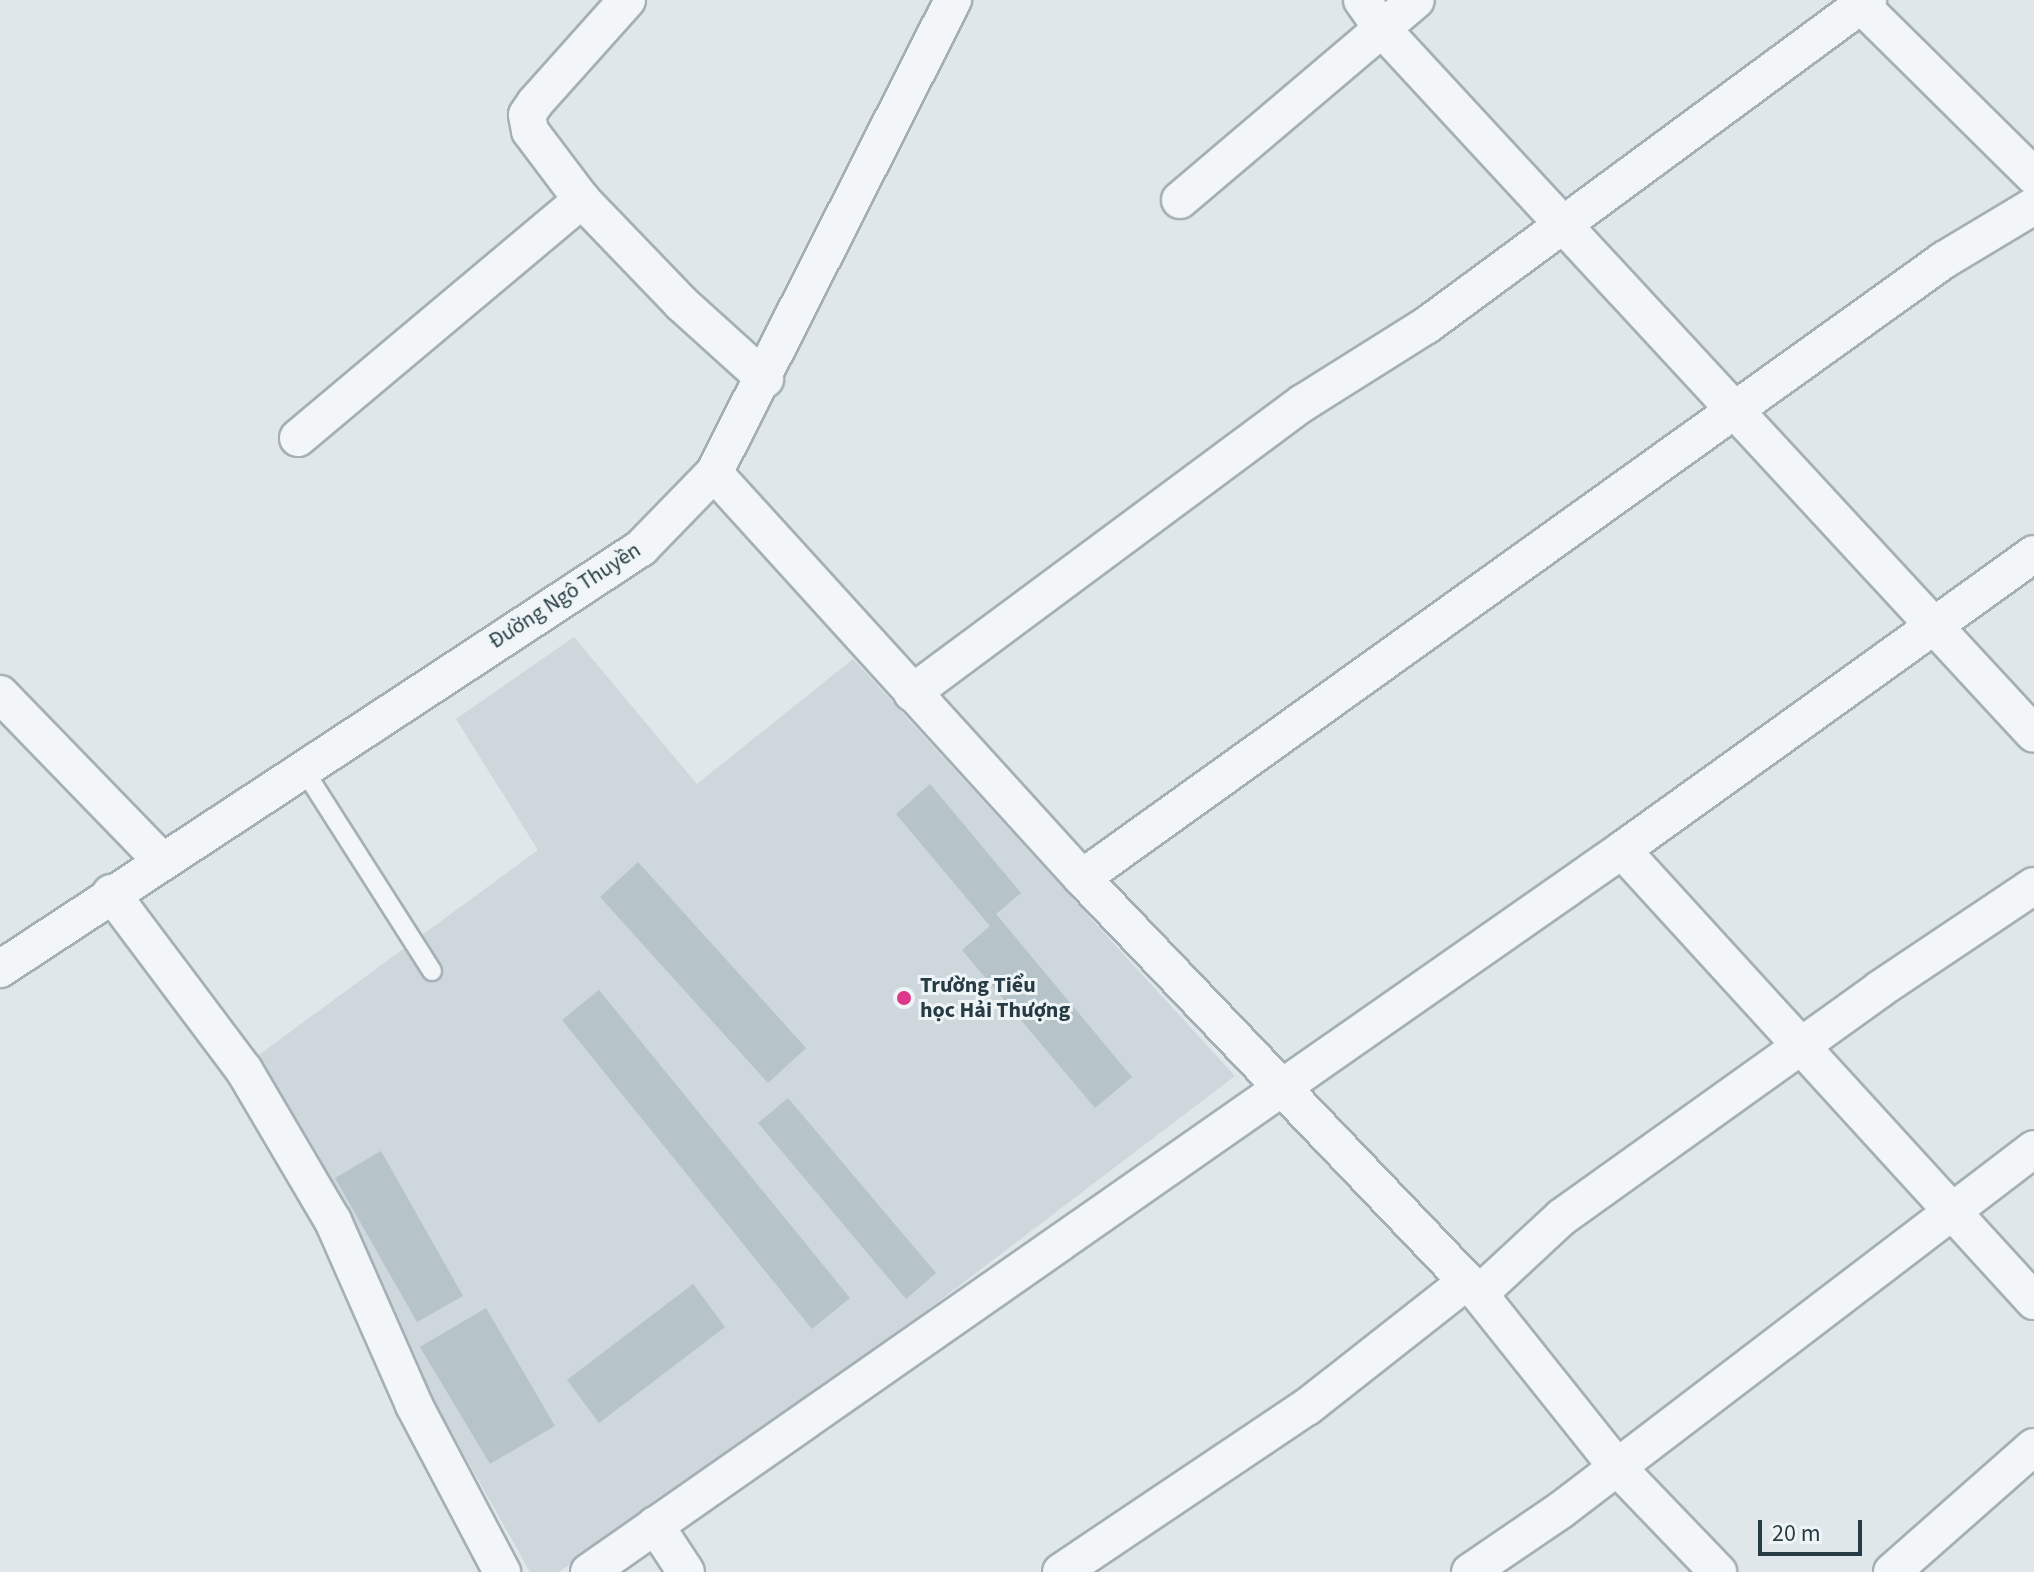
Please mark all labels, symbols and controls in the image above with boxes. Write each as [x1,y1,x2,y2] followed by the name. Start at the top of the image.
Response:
[484,537,646,655] street label: Đường Ngô Thuyền
[920,972,1070,1024] place label: Trường Tiểu học Hải Thượng
[895,989,913,1007] marker: Trường Tiểu học Hải Thượng
[1762,1504,1866,1554] scale bar
[1772,1516,1821,1551] text: 20 m

